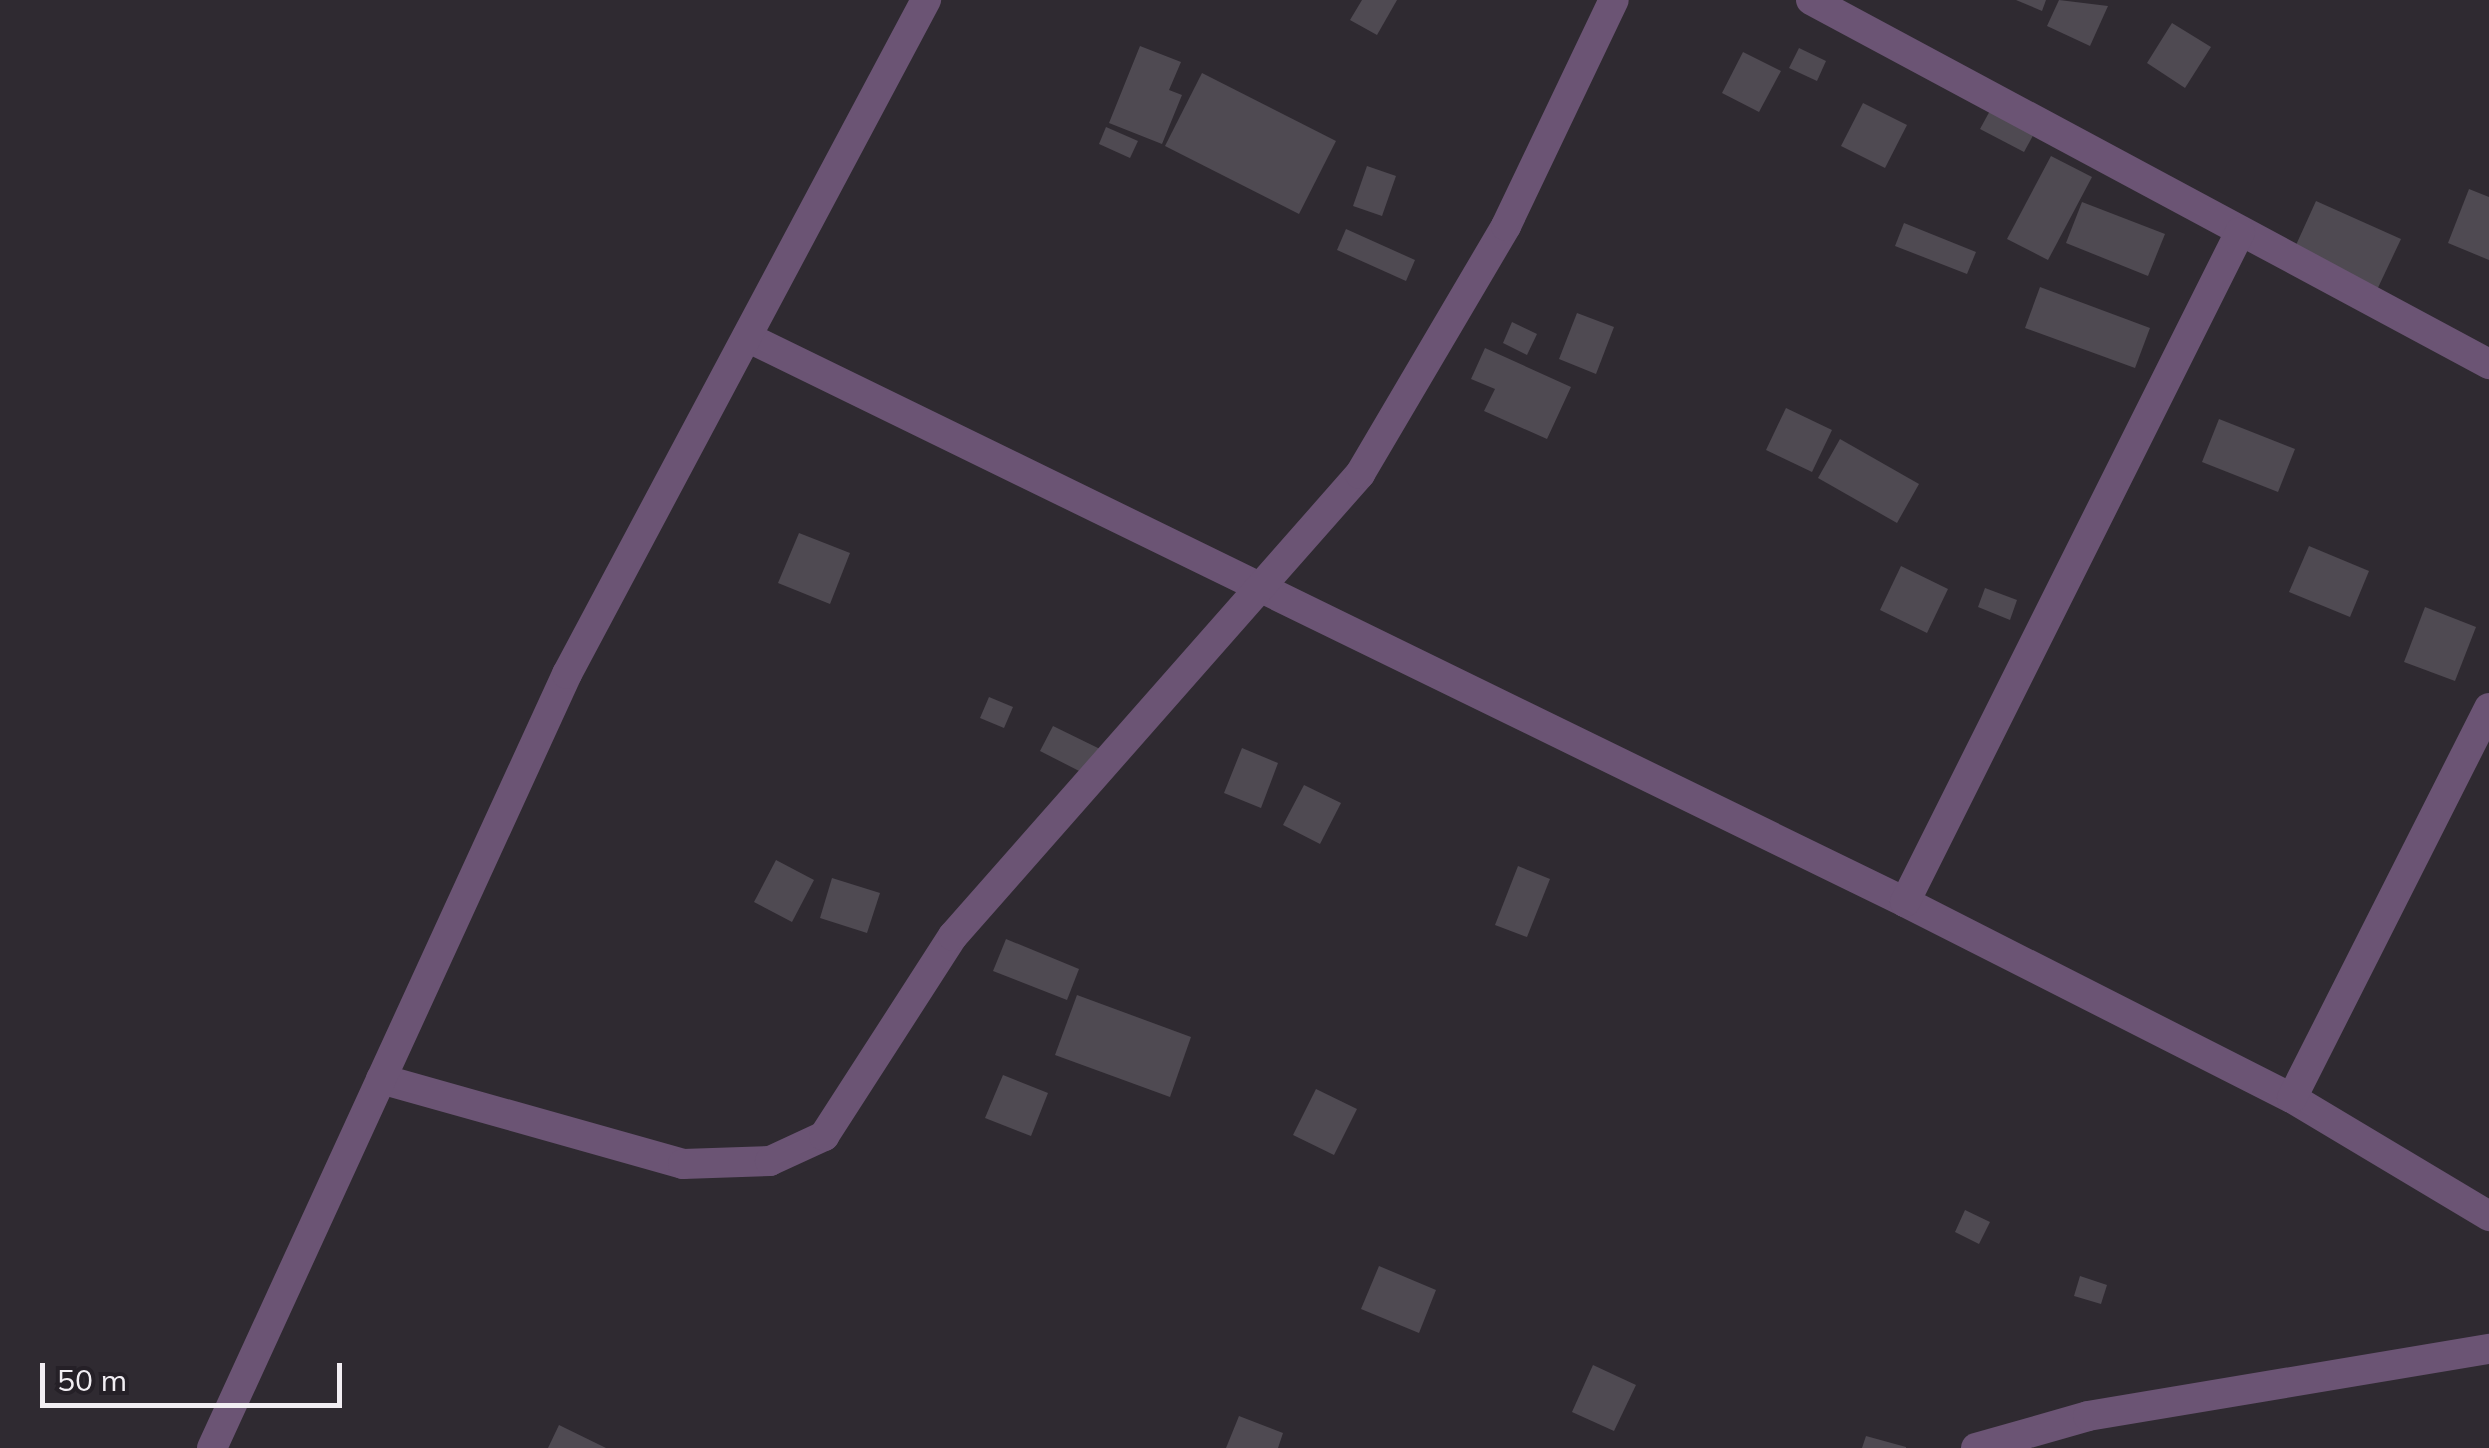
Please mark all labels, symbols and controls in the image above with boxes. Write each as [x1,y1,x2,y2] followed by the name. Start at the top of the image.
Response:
[45,1343,348,1405] scale bar
[57,1361,127,1399] text: 50 m

